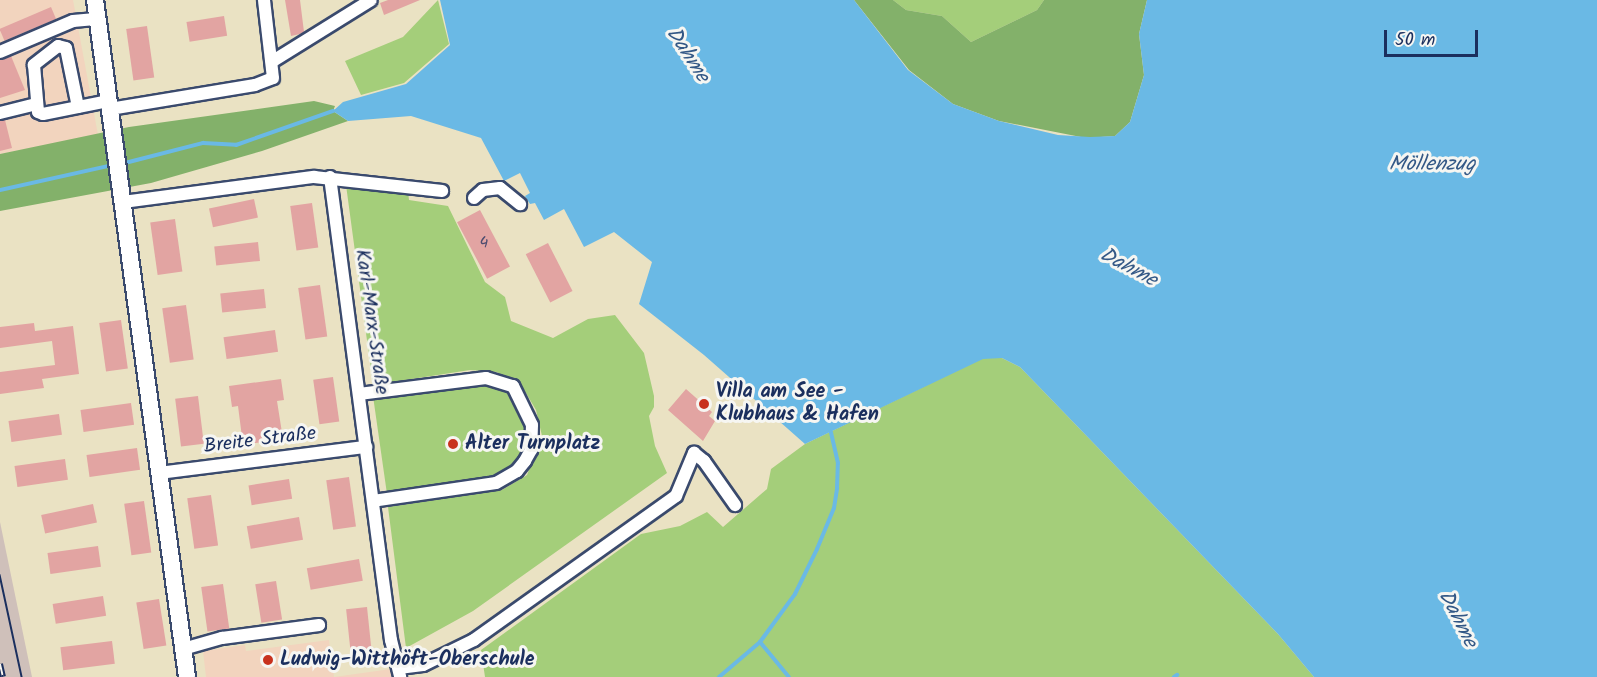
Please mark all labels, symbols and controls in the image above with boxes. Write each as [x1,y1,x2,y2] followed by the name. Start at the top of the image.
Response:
[1387,18,1482,56] scale bar
[660,23,714,87] water label: Dahme
[1395,26,1435,55] text: 50 m
[1389,152,1475,178] water label: Möllenzug
[480,233,488,253] house number: 4
[1095,243,1161,293] water label: Dahme
[349,248,393,396] street label: Karl-Marx-Straße
[716,380,879,427] place label: Villa am See - Klubhaus & Hafen
[697,397,711,411] marker: Villa am See - Klubhaus & Hafen
[202,422,318,460] street label: Breite Straße
[465,432,600,456] place label: Alter Turnplatz
[446,437,460,451] marker: Alter Turnplatz
[1432,586,1482,652] water label: Dahme
[280,648,535,672] place label: Ludwig-Witthöft-Oberschule
[261,653,275,667] marker: Ludwig-Witthöft-Oberschule

